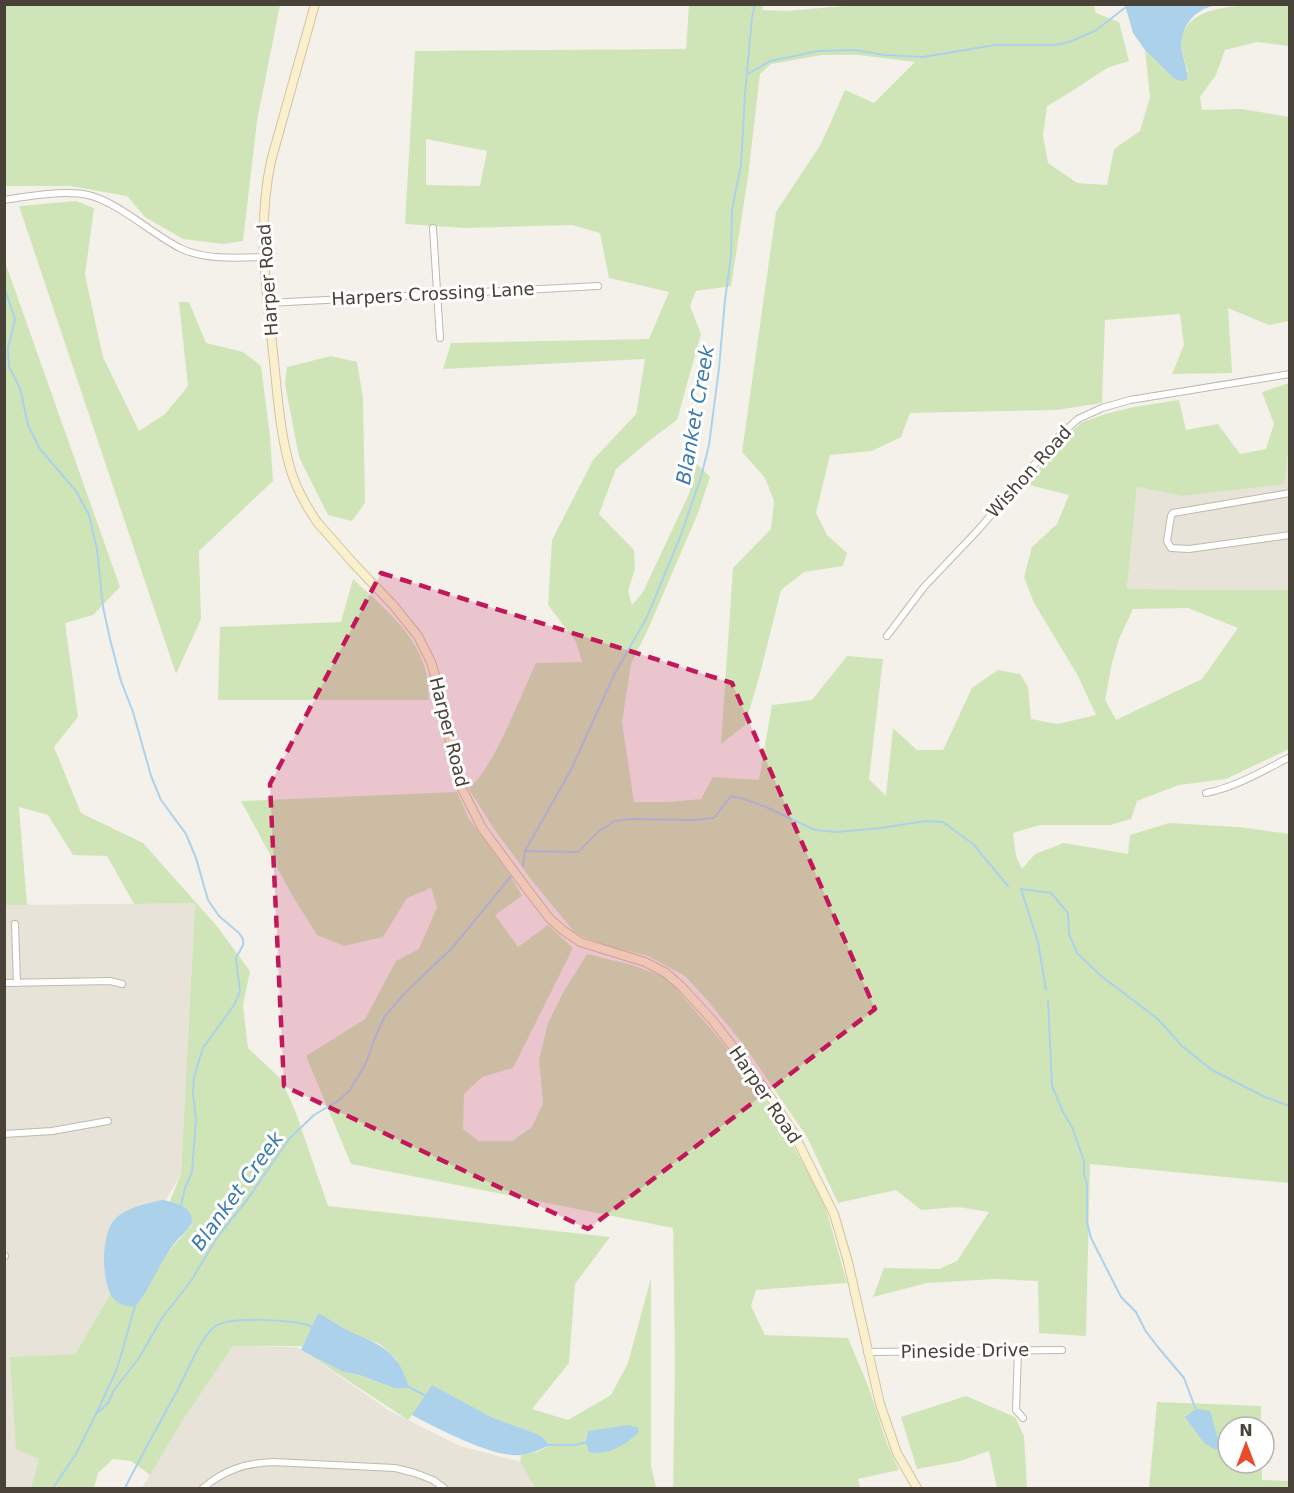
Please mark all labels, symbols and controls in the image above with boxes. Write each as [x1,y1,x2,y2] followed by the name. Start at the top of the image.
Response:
[253,223,282,337] street label: Harper Road
[331,278,535,309] street label: Harpers Crossing Lane
[671,342,719,486] water label: Blanket Creek
[982,421,1075,522] street label: Wishon Road
[426,675,473,789] street label: Harper Road
[725,1042,806,1147] street label: Harper Road
[186,1126,289,1255] water label: Blanket Creek
[901,1339,1029,1362] street label: Pineside Drive
[1216,1415,1276,1475] north arrow
[1239,1421,1253,1440] text: N

